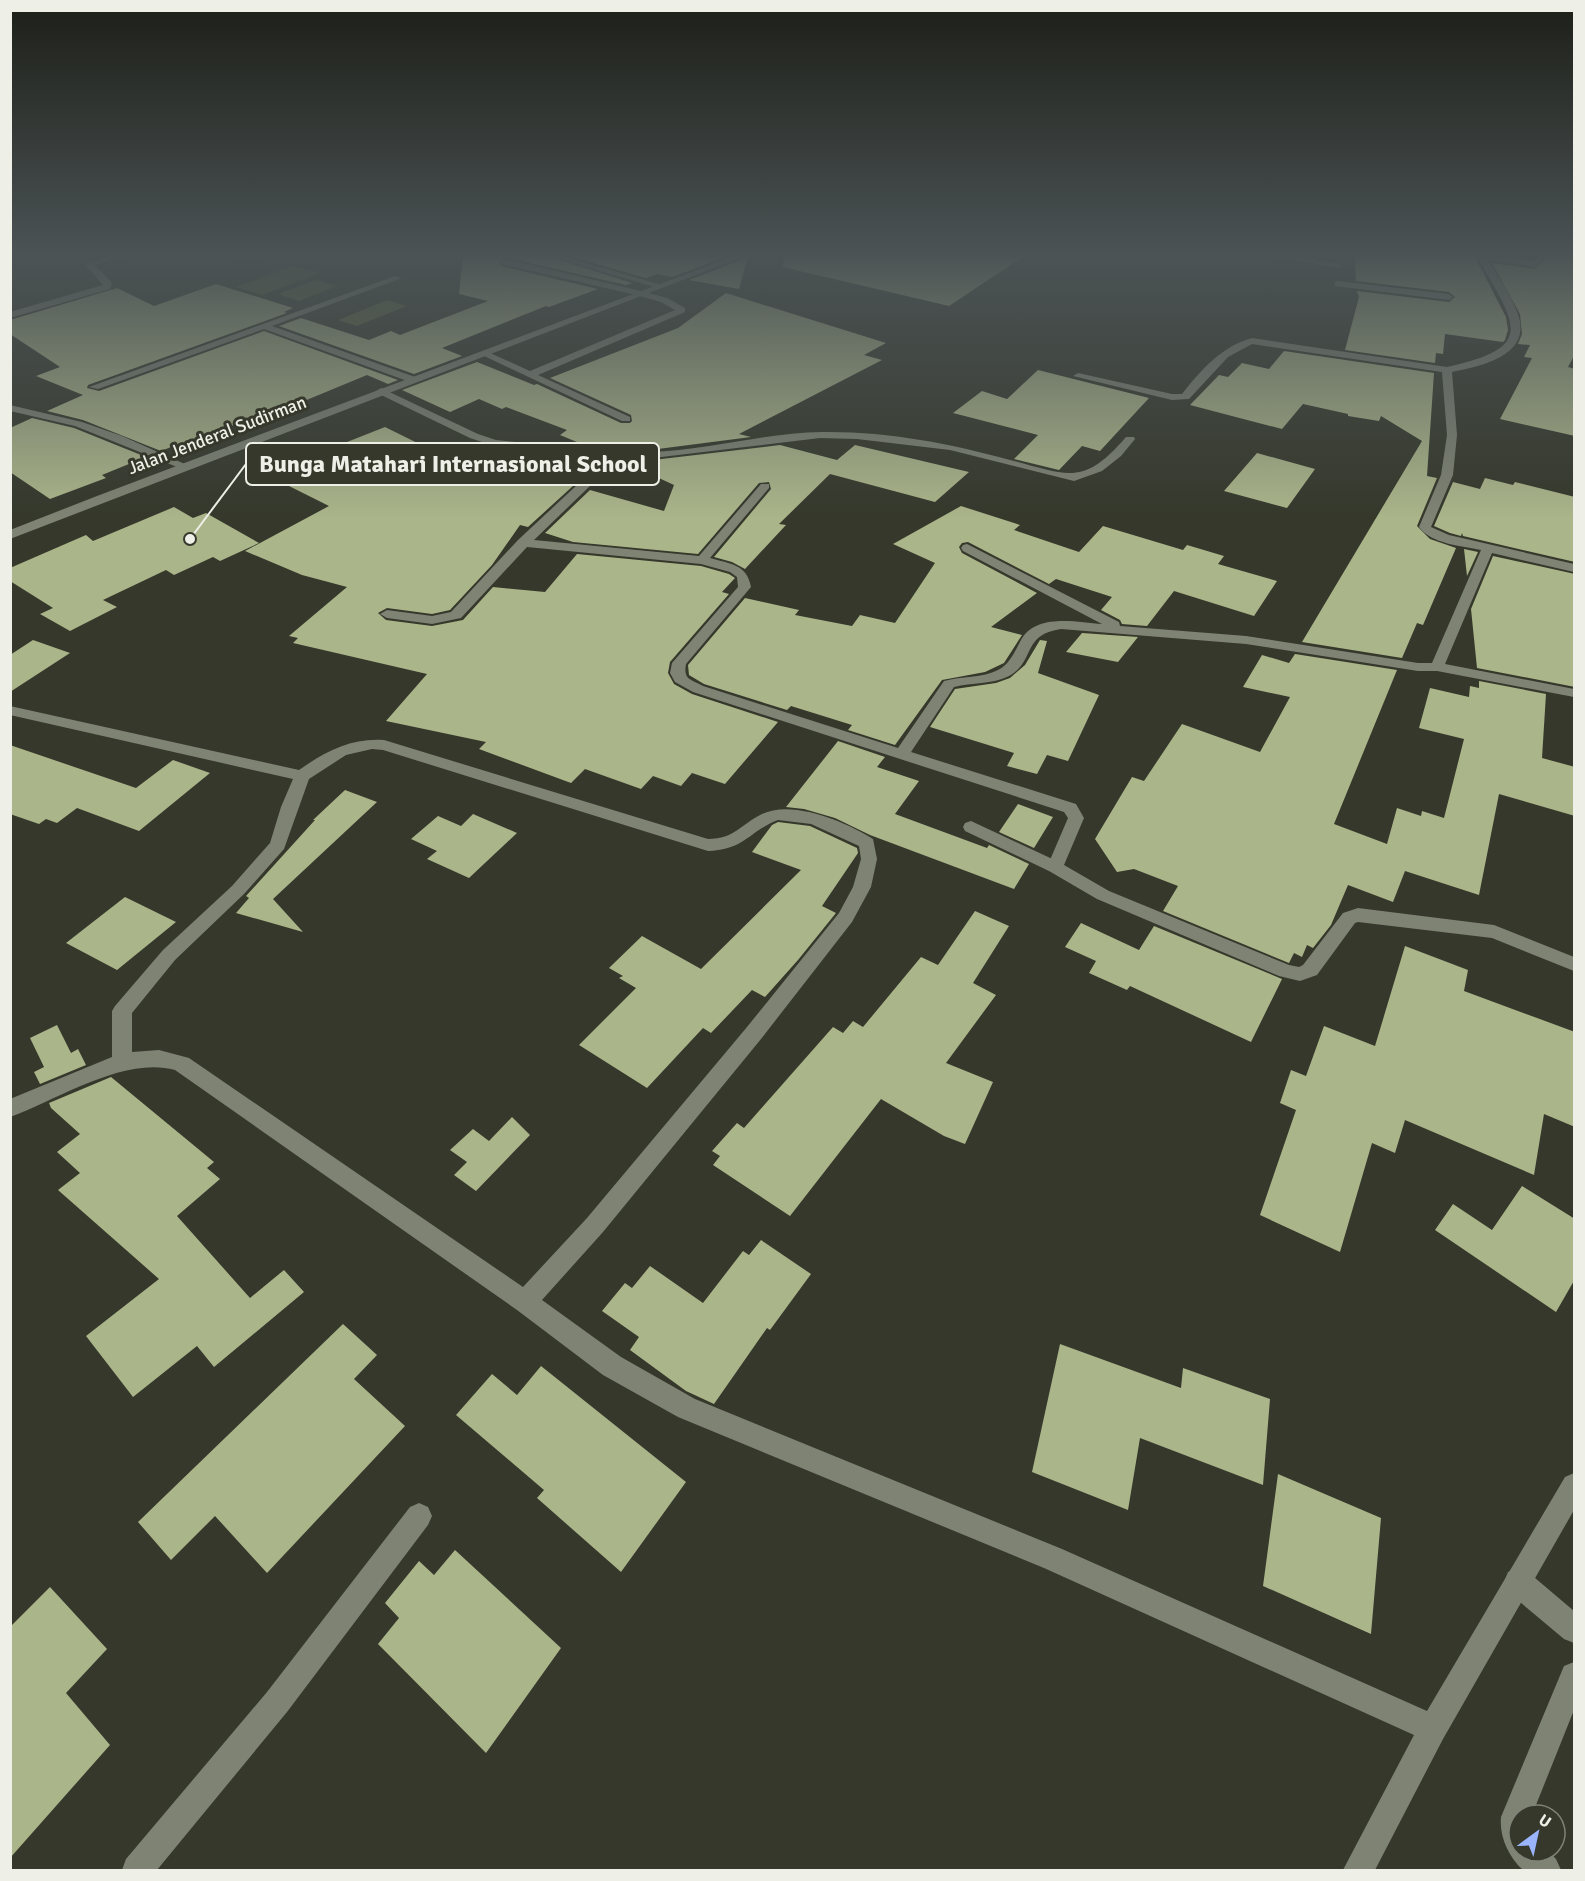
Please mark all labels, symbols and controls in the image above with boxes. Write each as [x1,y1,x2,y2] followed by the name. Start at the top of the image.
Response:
[125,391,309,479] street label: Jalan Jenderal Sudirman
[246,443,659,485] callout: Bunga Matahari Internasional School
[259,449,648,479] text: Bunga Matahari Internasional School
[1507,1803,1567,1863] north arrow
[1535,1810,1555,1833] text: U

